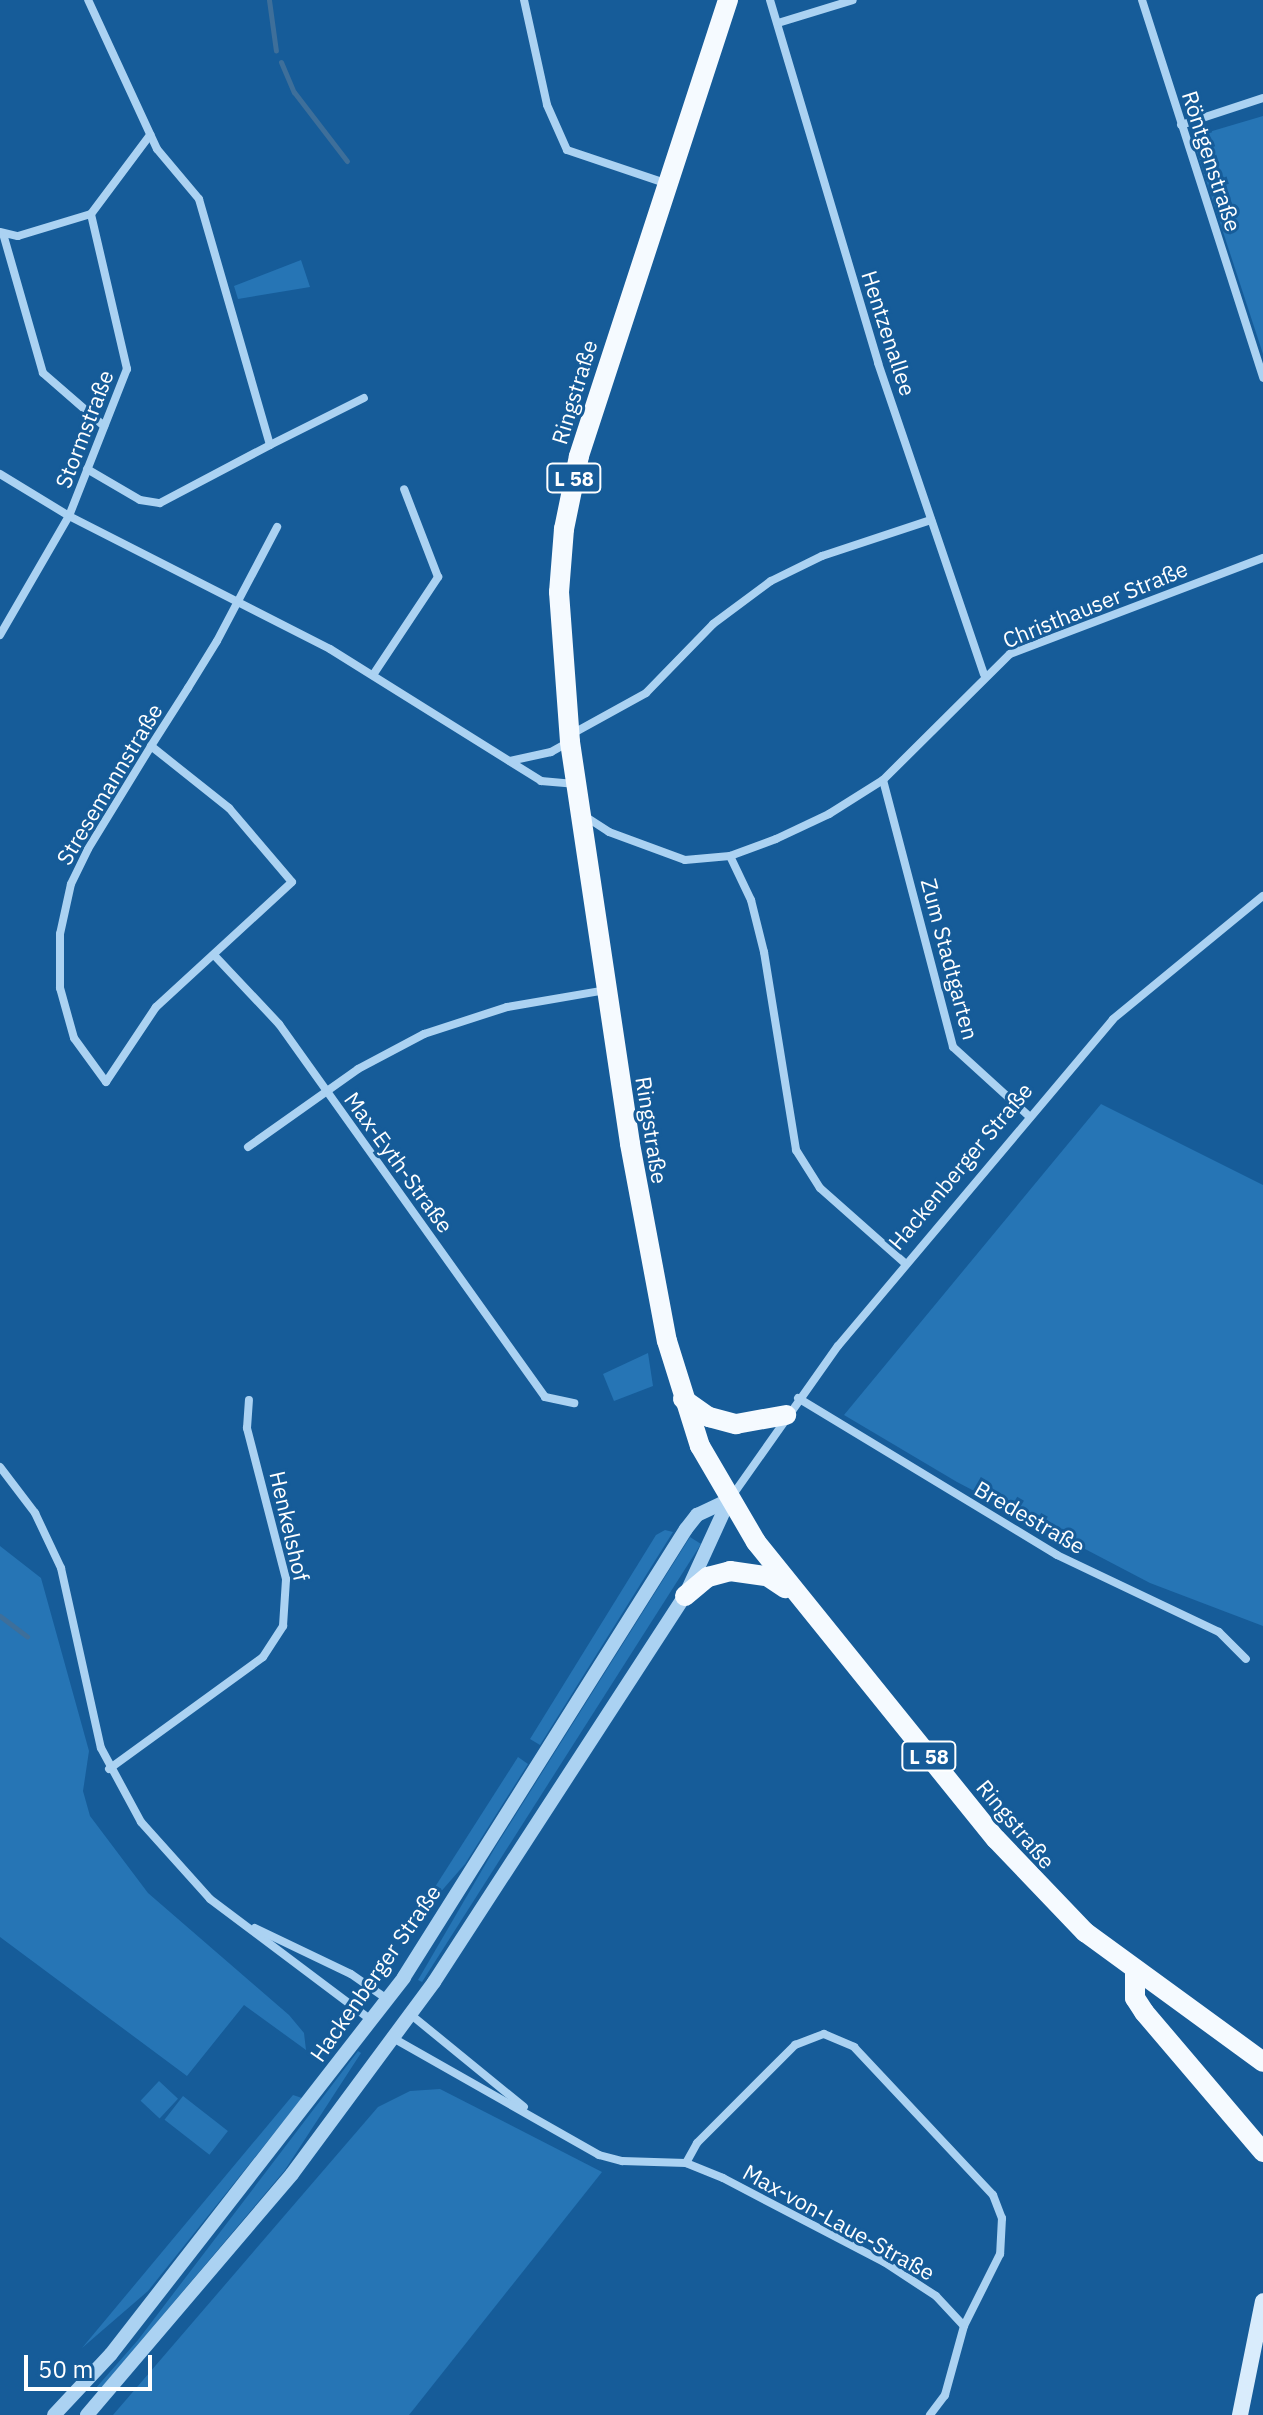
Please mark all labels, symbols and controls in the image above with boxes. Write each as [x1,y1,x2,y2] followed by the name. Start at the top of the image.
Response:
[1177,87,1247,235] street label: Röntgenstraße
[856,267,922,399] street label: Hentzenallee
[546,337,602,447] street label: Ringstraße
[49,366,119,492] street label: Stormstraße
[546,462,602,494] road number: L 58
[999,555,1191,653] street label: Christhauser Straße
[50,699,168,869] street label: Stresemannstraße
[916,876,984,1042] street label: Zum Stadtgarten
[631,1075,673,1185] street label: Ringstraße
[882,1077,1038,1255] street label: Hackenberger Straße
[339,1086,459,1238] street label: Max-Eyth-Straße
[265,1468,315,1584] street label: Henkelshof
[970,1475,1090,1559] street label: Bredestraße
[901,1740,957,1772] road number: L 58
[971,1774,1061,1874] street label: Ringstraße
[304,1880,446,2066] street label: Hackenberger Straße
[739,2158,939,2286] street label: Max-von-Laue-Straße
[28,2339,156,2389] scale bar
[38,2353,93,2385] text: 50 m

